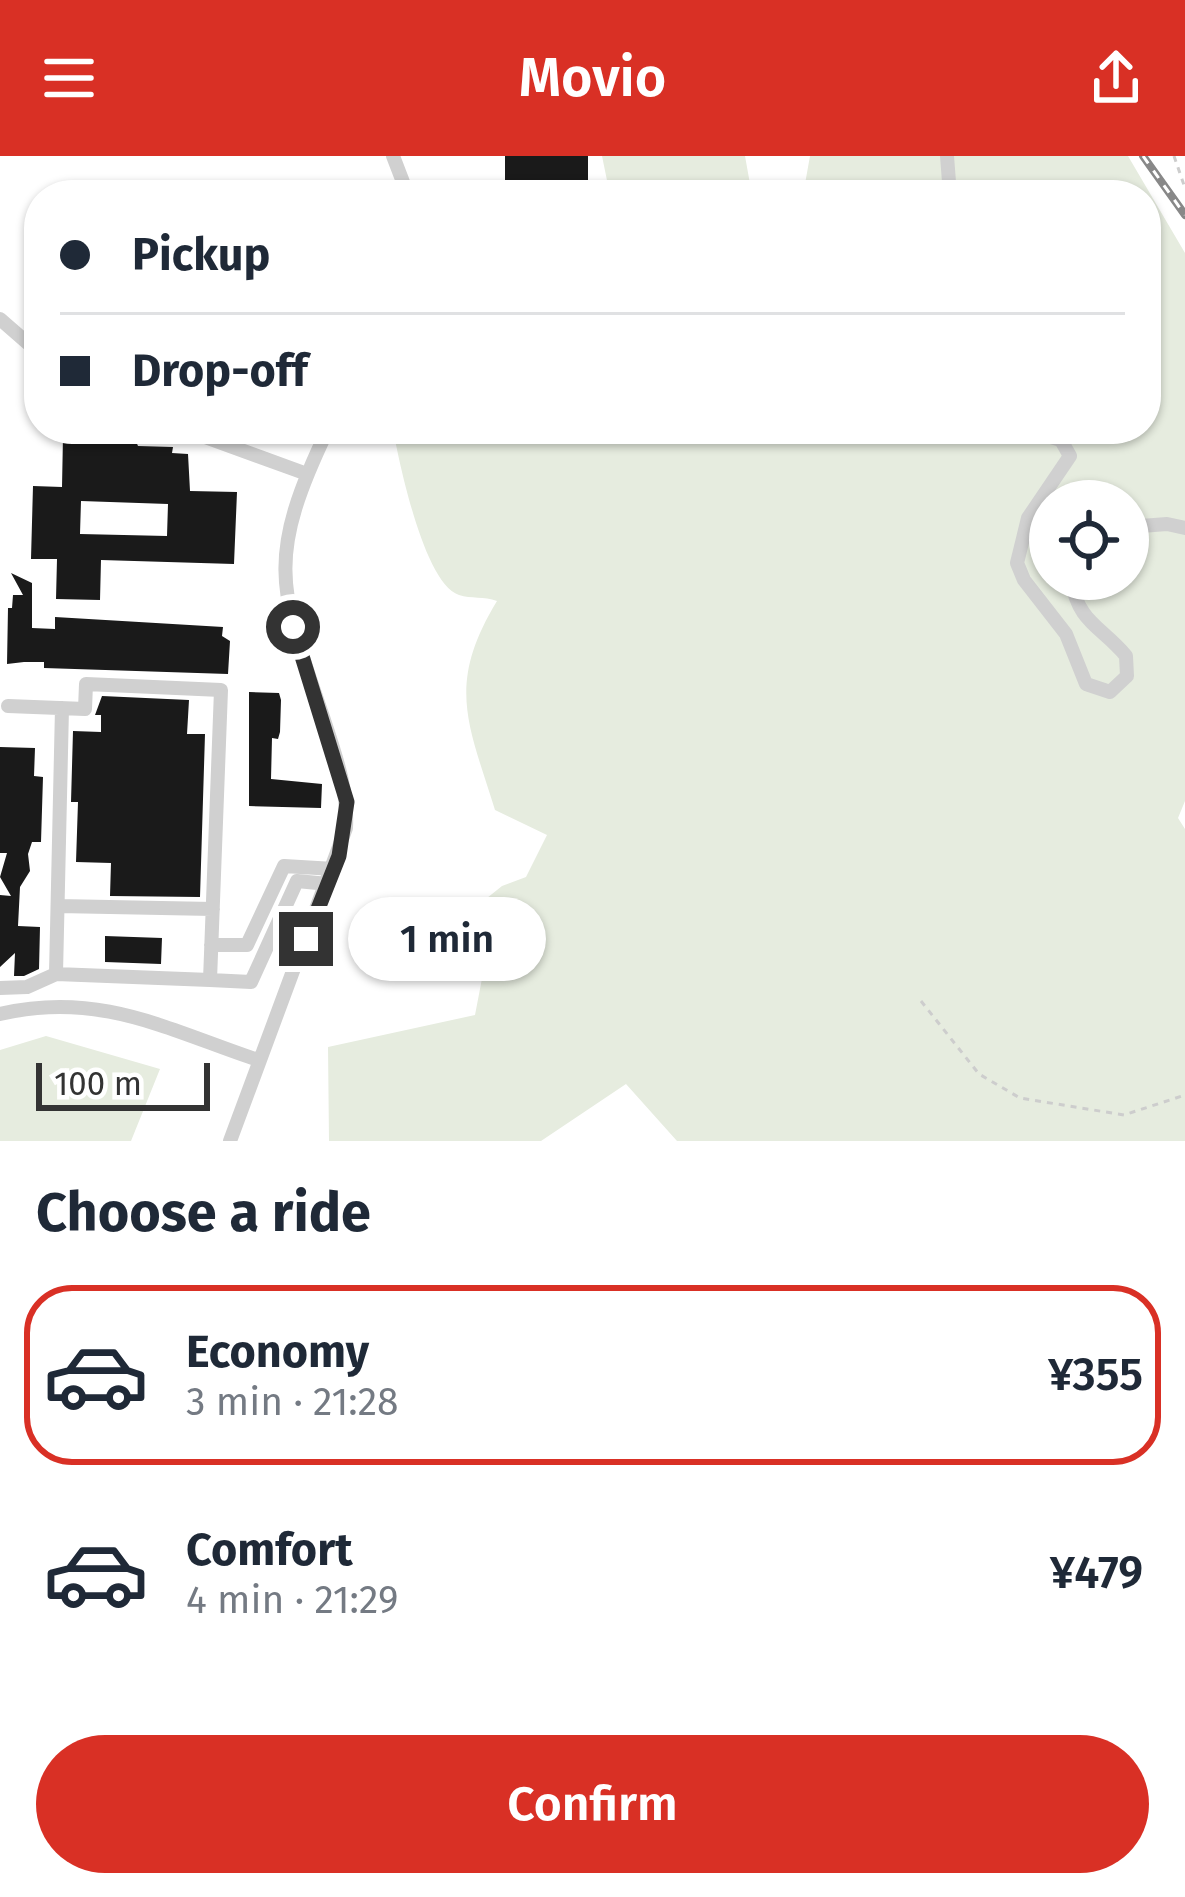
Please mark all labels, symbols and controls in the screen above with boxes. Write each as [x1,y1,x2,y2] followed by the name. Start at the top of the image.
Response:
[36,45,102,111] icon: menu
[1083,45,1149,111] icon: share
[519,46,666,110] text: Movio
[132,228,270,282] text: Pickup
[132,344,308,398] text: Drop-off
[1029,480,1149,600] map controls
[1029,480,1149,600] button: locate
[266,600,320,654] route start
[348,897,546,981] callout: 1 min
[279,912,333,966] route end
[400,916,494,962] text: 1 min
[36,1057,210,1110] scale bar
[54,1064,142,1104] text: 100 m
[36,1181,371,1245] text: Choose a ride
[42,1321,150,1429] icon: car
[186,1325,369,1379] text: Economy
[1048,1348,1143,1402] text: ¥355
[186,1379,398,1425] text: 3 min · 21:28
[42,1519,150,1627] icon: car
[186,1523,353,1577] text: Comfort
[1050,1546,1143,1600] text: ¥479
[186,1577,398,1623] text: 4 min · 21:29
[36,1735,1149,1873] button: Confirm

